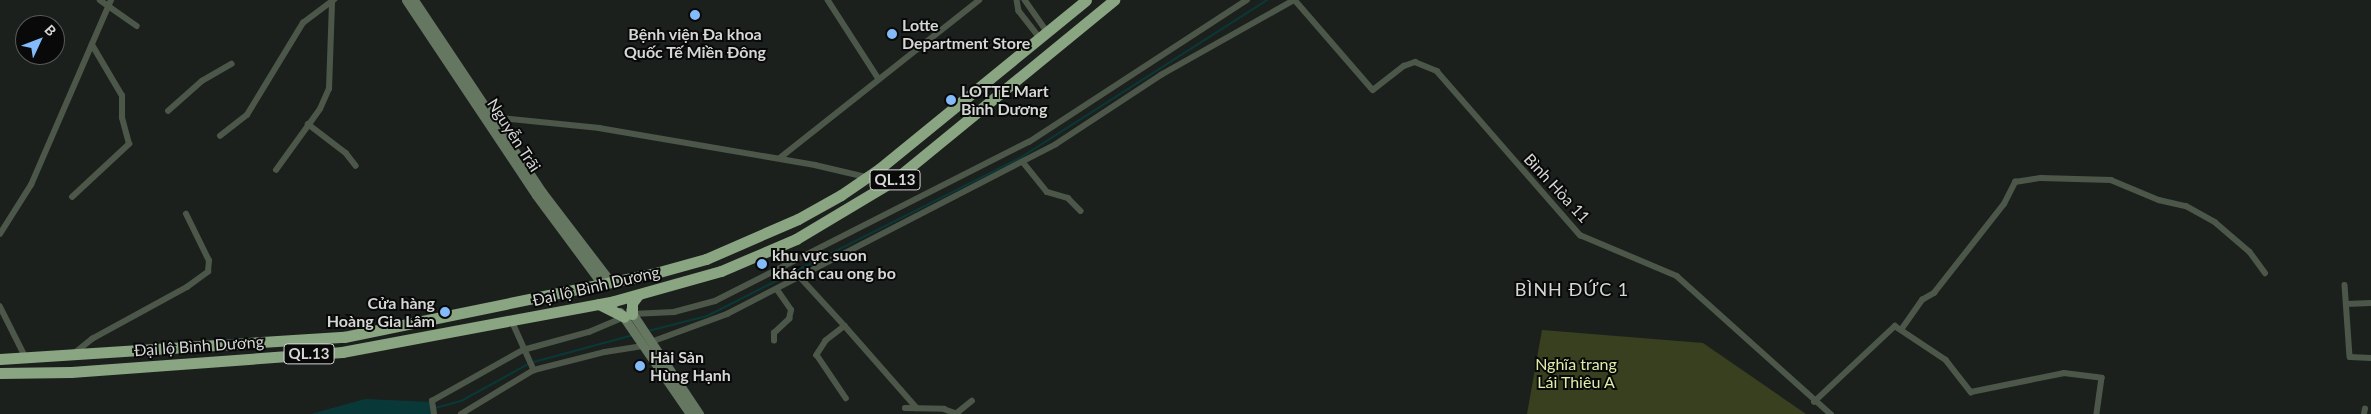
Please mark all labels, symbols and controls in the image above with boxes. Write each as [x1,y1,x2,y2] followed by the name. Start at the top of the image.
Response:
[688,8,702,22] marker: Bệnh viện Đa khoa Quốc Tế Miền Đông
[15,15,65,65] north arrow
[902,15,1030,53] place label: Lotte Department Store
[41,21,60,39] text: B
[624,24,766,62] place label: Bệnh viện Đa khoa Quốc Tế Miền Đông
[886,28,898,40] marker: Lotte Department Store
[961,81,1049,119] place label: LOTTE Mart Bình Dương
[945,94,957,106] marker: LOTTE Mart Bình Dương
[483,95,545,175] street label: Nguyễn Trãi
[1520,149,1594,227] street label: Bình Hòa 11
[869,168,921,192] road number: QL.13
[772,245,896,283] place label: khu vực suon khách cau ong bo
[756,258,768,270] marker: khu vực suon khách cau ong bo
[530,262,662,310] street label: Đại lộ Bình Dương
[1513,278,1631,300] district label: BÌNH ĐỨC 1
[327,293,435,331] place label: Cửa hàng Hoàng Gia Lâm
[439,306,451,318] marker: Cửa hàng Hoàng Gia Lâm
[133,332,265,360] street label: Đại lộ Bình Dương
[283,342,335,366] road number: QL.13
[650,347,731,385] place label: Hải Sản Hùng Hạnh
[1535,354,1617,392] park label: Nghĩa trang Lái Thiêu A
[634,360,646,372] marker: Hải Sản Hùng Hạnh

